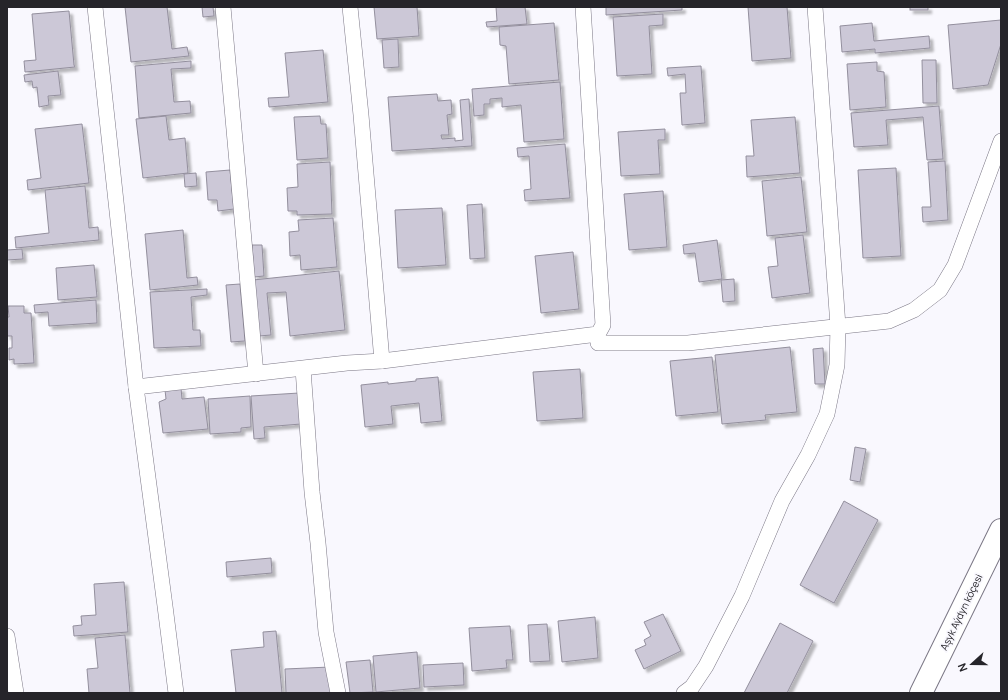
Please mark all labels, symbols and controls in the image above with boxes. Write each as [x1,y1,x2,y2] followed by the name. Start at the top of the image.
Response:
[936,572,986,652] street label: Aşyk Aýdyn köçesi
[952,644,992,684] north arrow
[954,661,971,674] text: N

